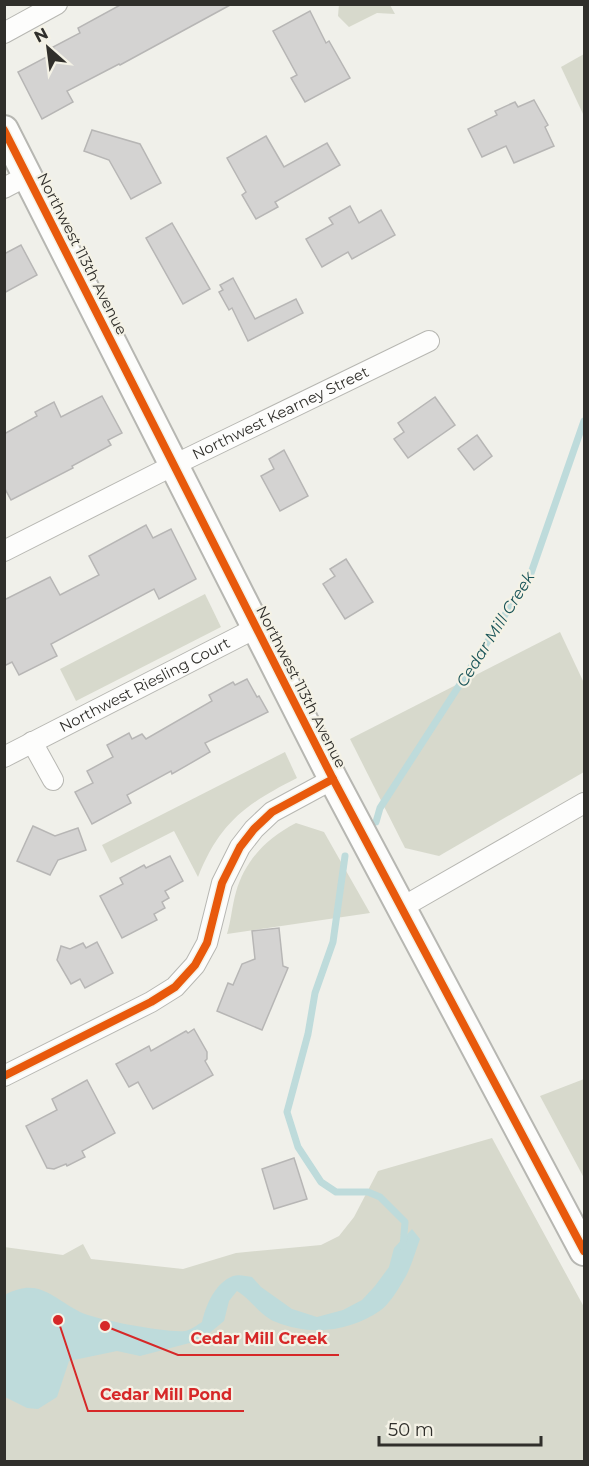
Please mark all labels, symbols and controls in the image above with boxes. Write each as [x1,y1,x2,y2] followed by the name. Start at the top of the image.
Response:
[18,18,78,78] north arrow
[31,24,51,47] text: N
[33,170,132,338] street label: Northwest 113th Avenue
[189,362,372,464] street label: Northwest Kearney Street
[452,567,539,690] water label: Cedar Mill Creek
[252,603,351,771] street label: Northwest 113th Avenue
[56,633,233,736] street label: Northwest Riesling Court
[178,1321,339,1355] callout: Cedar Mill Creek
[190,1329,328,1348] text: Cedar Mill Creek
[88,1377,244,1411] callout: Cedar Mill Pond
[100,1385,232,1404] text: Cedar Mill Pond
[379,1409,541,1447] scale bar
[388,1419,434,1441] text: 50 m

